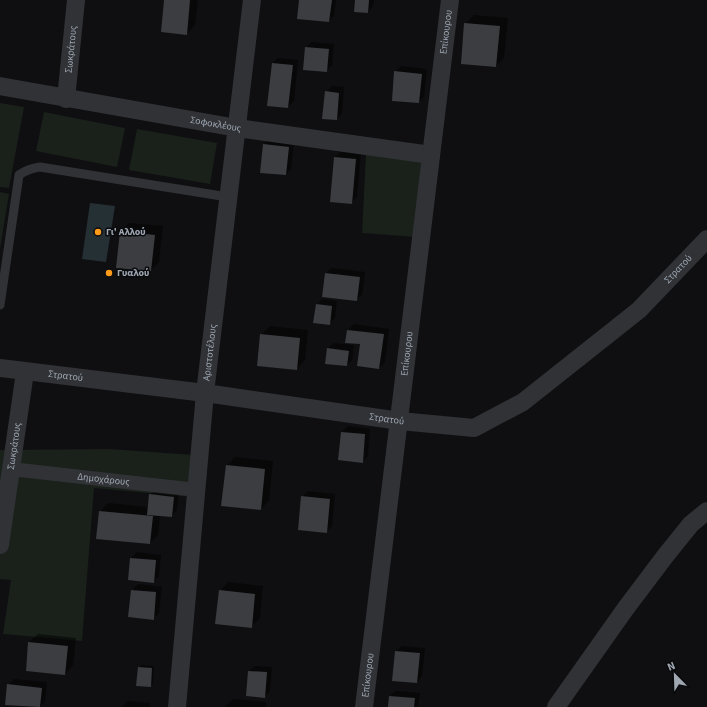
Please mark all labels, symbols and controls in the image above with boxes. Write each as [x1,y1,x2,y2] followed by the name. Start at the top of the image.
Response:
[436,9,456,55] street label: Επίκουρου
[62,24,80,74] street label: Σωκράτους
[189,113,243,136] street label: Σοφοκλέους
[106,225,146,239] place label: Γι' Αλλού
[93,227,103,237] marker: Γι' Αλλού
[661,252,695,287] street label: Στρατού
[117,266,149,280] place label: Γυαλού
[104,268,114,278] marker: Γυαλού
[199,323,220,382] street label: Αριστοτέλους
[397,331,417,377] street label: Επίκουρου
[47,367,84,385] street label: Στρατού
[368,410,405,428] street label: Στρατού
[4,421,25,470] street label: Σωκράτους
[77,470,131,489] street label: Δημοχάρους
[358,652,378,698] street label: Επίκουρου
[655,655,695,695] north arrow
[665,658,678,675] text: N

